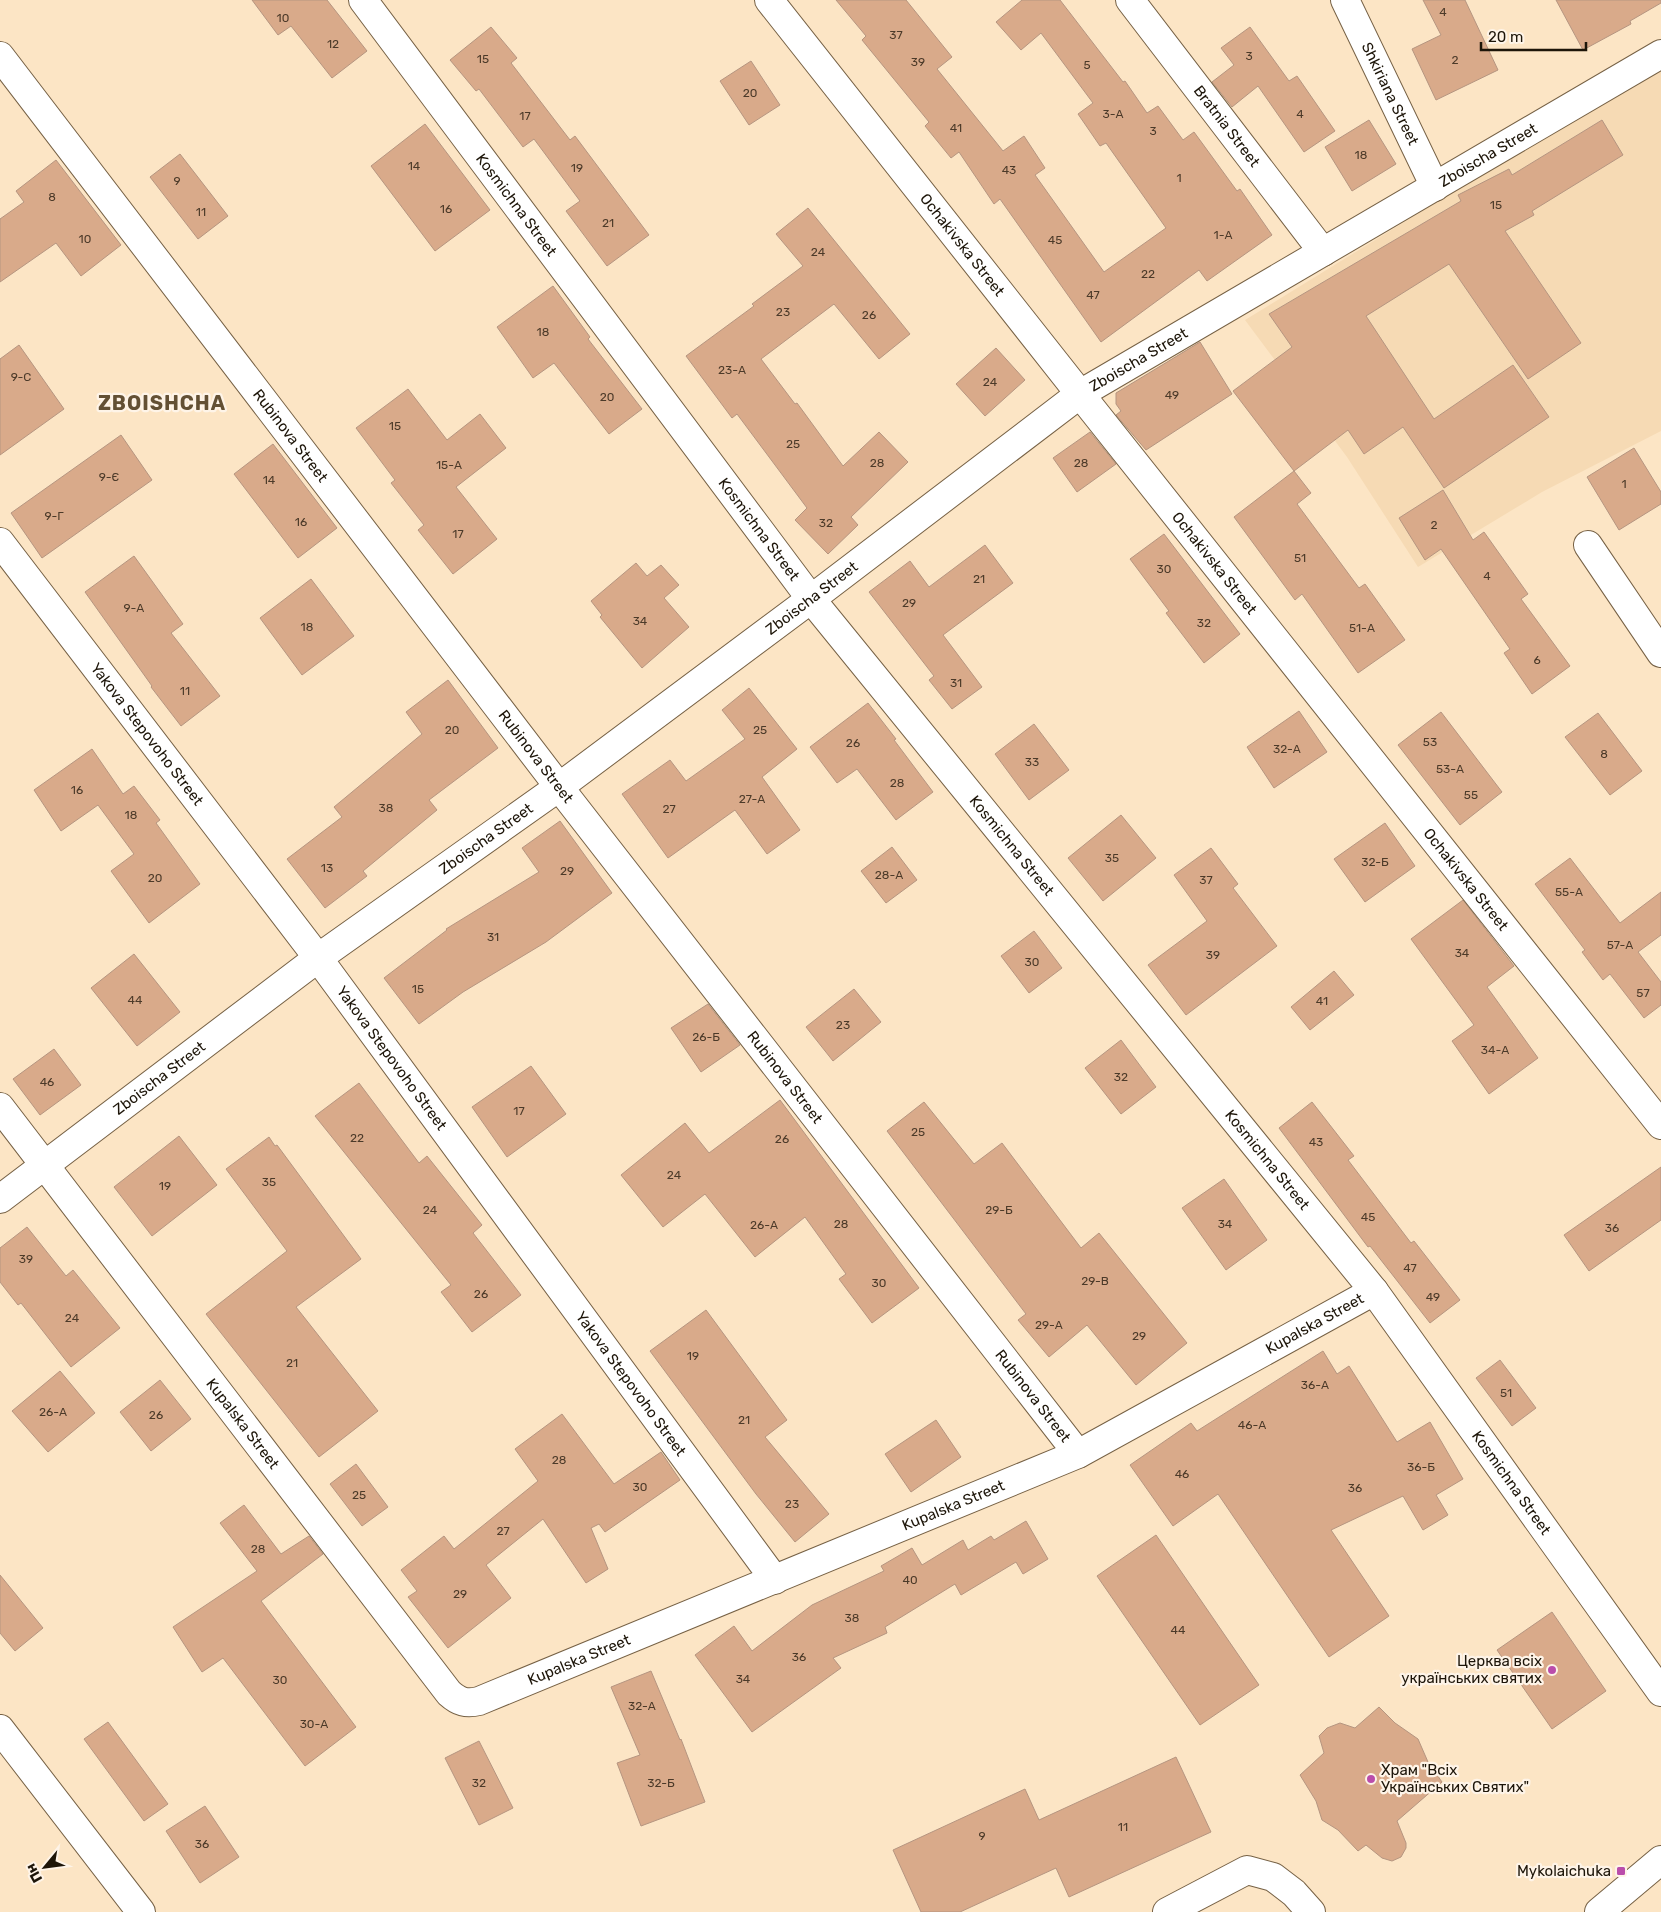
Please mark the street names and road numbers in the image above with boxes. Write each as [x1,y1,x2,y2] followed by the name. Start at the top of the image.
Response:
[1358,39,1423,148] street label: Shkiriana Street
[1190,82,1264,171] street label: Bratnia Street
[1436,119,1541,191] street label: Zboischa Street
[472,150,561,260] street label: Kosmichna Street
[916,190,1008,300] street label: Ochakivska Street
[1086,324,1191,395] street label: Zboischa Street
[249,386,332,486] street label: Rubinova Street
[715,474,803,584] street label: Kosmichna Street
[1168,508,1261,618] street label: Ochakivska Street
[762,558,861,639] street label: Zboischa Street
[87,659,207,809] street label: Yakova Stepovoho Street
[495,707,577,807] street label: Rubinova Street
[966,792,1058,899] street label: Kosmichna Street
[436,799,536,878] street label: Zboischa Street
[1420,824,1512,934] street label: Ochakivska Street
[333,983,451,1134] street label: Yakova Stepovoho Street
[743,1027,826,1127] street label: Rubinova Street
[110,1038,209,1119] street label: Zboischa Street
[1221,1106,1313,1214] street label: Kosmichna Street
[1262,1289,1367,1358] street label: Kupalska Street
[572,1308,690,1460] street label: Yakova Stepovoho Street
[991,1346,1075,1446] street label: Rubinova Street
[202,1375,283,1473] street label: Kupalska Street
[1468,1427,1555,1538] street label: Kosmichna Street
[899,1476,1007,1535] street label: Kupalska Street
[525,1631,633,1689] street label: Kupalska Street

